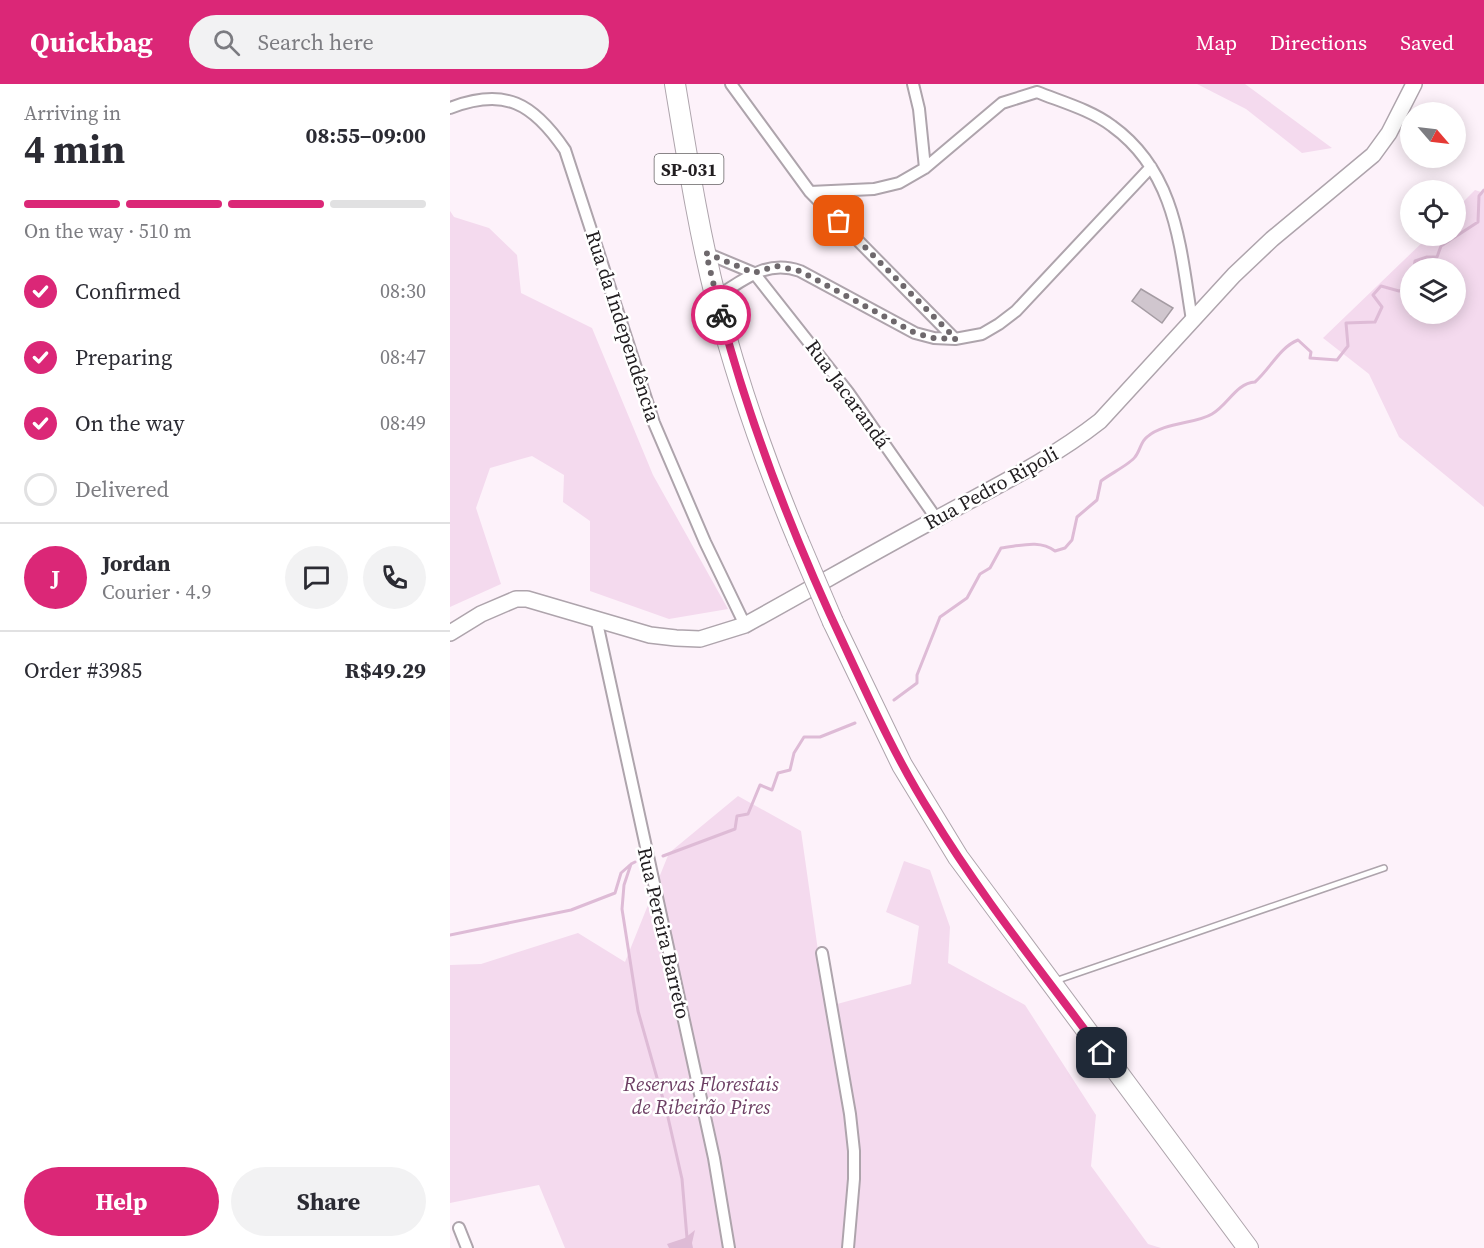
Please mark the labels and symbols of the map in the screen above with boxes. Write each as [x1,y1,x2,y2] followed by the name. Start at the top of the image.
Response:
[1400,102,1466,168] north arrow
[654,154,724,184] road number: SP-031
[813,195,864,246] pin
[579,227,667,426] street label: Rua da Independência
[691,285,751,345] courier
[799,334,897,455] street label: Rua Jacarandá
[919,440,1063,536] street label: Rua Pedro Ripoli
[631,844,697,1022] street label: Rua Pereira Barreto
[1076,1027,1127,1078] pin
[622,1070,779,1121] park label: Reservas Florestais de Ribeirão Pires

